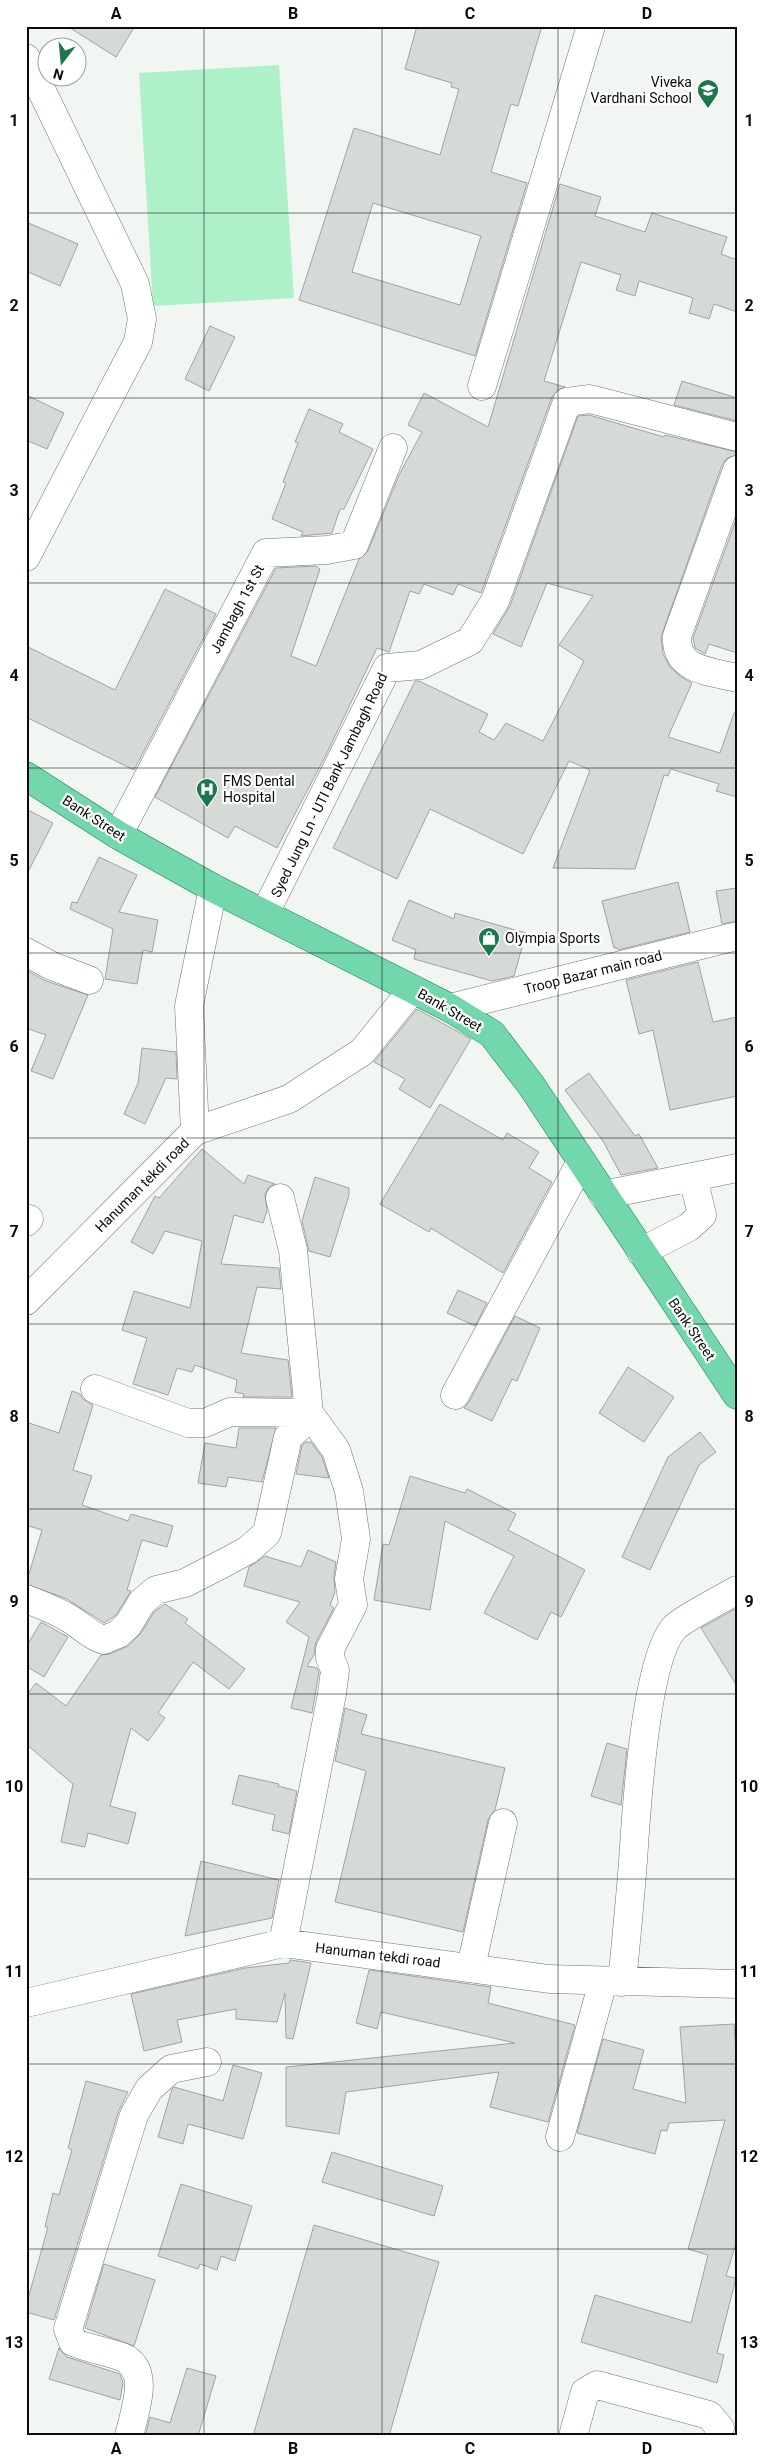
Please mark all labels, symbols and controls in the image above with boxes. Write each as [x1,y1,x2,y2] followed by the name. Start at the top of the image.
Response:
[111,4,122,23] text: A
[288,4,298,23] text: B
[465,4,475,23] text: C
[642,4,652,23] text: D
[38,38,88,88] north arrow
[51,65,65,84] text: N
[591,74,692,106] place label: Viveka Vardhani School
[696,78,720,109] school or university icon: Viveka Vardhani School
[9,111,19,130] text: 1
[744,111,754,130] text: 1
[9,296,19,315] text: 2
[744,296,754,315] text: 2
[9,481,19,500] text: 3
[744,481,754,500] text: 3
[207,562,267,656] street label: Jambagh 1st St
[9,666,19,685] text: 4
[744,666,754,685] text: 4
[267,670,391,900] street label: Syed Jung Ln - UTI Bank Jambagh Road
[223,773,295,805] place label: FMS Dental Hospital
[195,777,219,808] hospital icon: FMS Dental Hospital
[60,792,129,844] street label: Bank Street
[9,851,19,870] text: 5
[744,851,754,870] text: 5
[477,926,501,957] shop icon: Olympia Sports
[505,930,600,946] place label: Olympia Sports
[522,947,664,997] street label: Troop Bazar main road
[415,985,485,1035] street label: Bank Street
[9,1037,19,1056] text: 6
[744,1037,754,1056] text: 6
[92,1135,192,1235] street label: Hanuman tekdi road
[9,1222,19,1241] text: 7
[744,1222,754,1241] text: 7
[665,1295,719,1363] street label: Bank Street
[9,1407,19,1426] text: 8
[744,1407,754,1426] text: 8
[9,1592,19,1611] text: 9
[744,1592,754,1611] text: 9
[5,1777,23,1796] text: 10
[740,1777,758,1796] text: 10
[314,1939,442,1971] street label: Hanuman tekdi road
[5,1962,23,1981] text: 11
[740,1962,758,1981] text: 11
[5,2147,23,2166] text: 12
[740,2147,758,2166] text: 12
[5,2333,23,2352] text: 13
[740,2333,758,2352] text: 13
[111,2439,122,2458] text: A
[288,2439,298,2458] text: B
[465,2439,475,2458] text: C
[642,2439,652,2458] text: D

